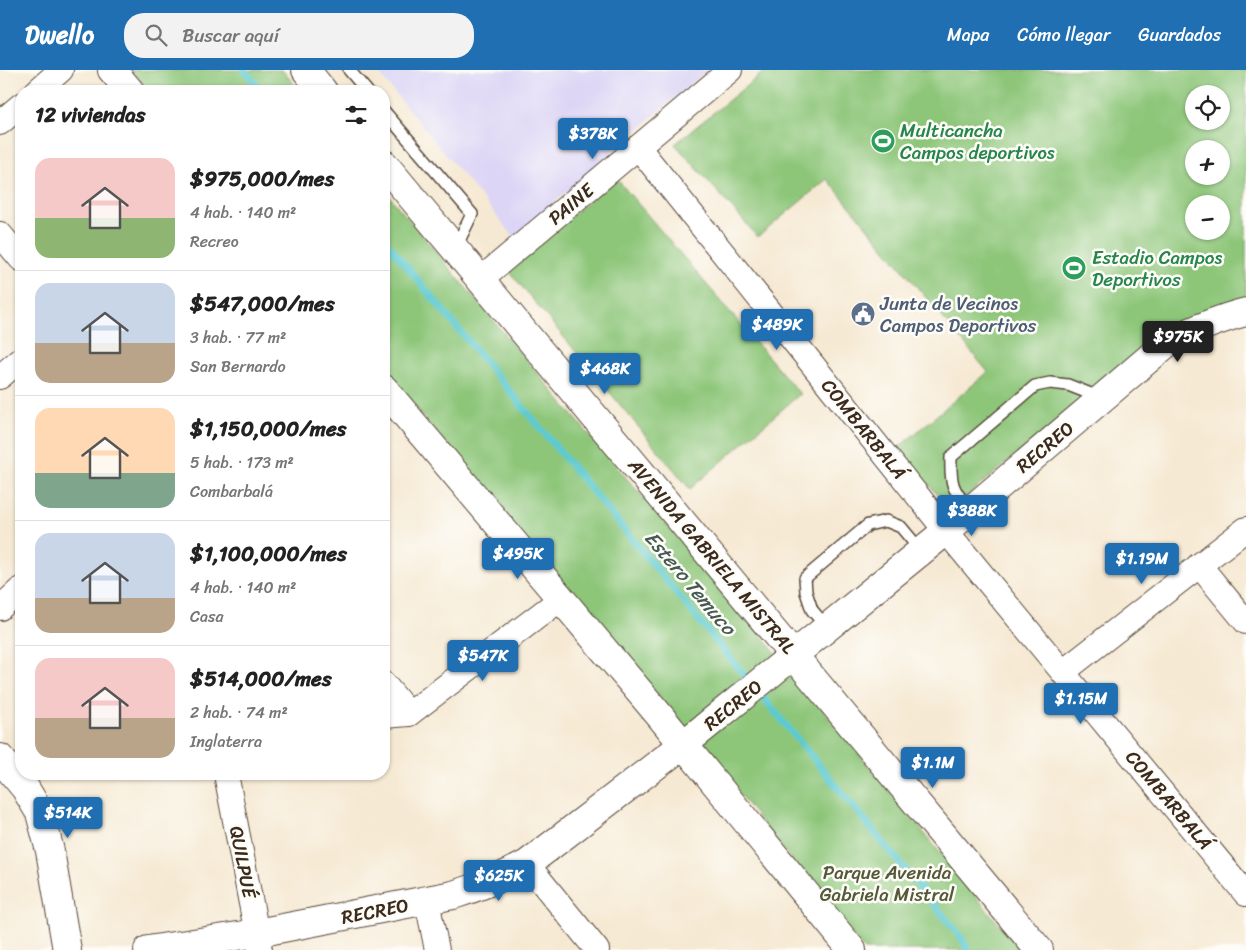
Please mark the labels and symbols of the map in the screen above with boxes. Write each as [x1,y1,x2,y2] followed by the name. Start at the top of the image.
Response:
[900,114,1055,169] place label: Multicancha Campos deportivos
[558,118,628,160] pin: $378K
[870,128,896,154] sports icon: Multicancha Campos deportivos
[540,174,603,233] street label: PAINE
[1092,241,1222,296] place label: Estadio Campos Deportivos
[1061,255,1087,281] sports icon: Estadio Campos Deportivos
[879,287,1037,342] place label: Junta de Vecinos Campos Deportivos
[850,301,876,327] public building icon: Junta de Vecinos Campos Deportivos
[742,308,812,351] pin: $489K
[1143,320,1213,363] pin: $975K
[570,352,640,395] pin: $468K
[813,371,917,489] street label: COMBARBALÁ
[1008,412,1082,482] street label: RECREO
[619,450,804,662] street label: AVENIDA GABRIELA MISTRAL
[937,494,1007,537] pin: $388K
[635,523,746,645] water label: Estero Temuco
[483,538,553,580] pin: $495K
[1101,542,1183,585] pin: $1.19M
[448,640,518,682] pin: $547K
[696,671,770,739] street label: RECREO
[1040,682,1122,725] pin: $1.15M
[1117,743,1223,859] street label: COMBARBALÁ
[898,746,968,789] pin: $1.1M
[33,796,103,839] pin: $514K
[220,823,266,902] street label: QUILPUÉ
[820,856,955,911] park label: Parque Avenida Gabriela Mistral
[464,860,534,902] pin: $625K
[338,888,412,934] street label: RECREO

